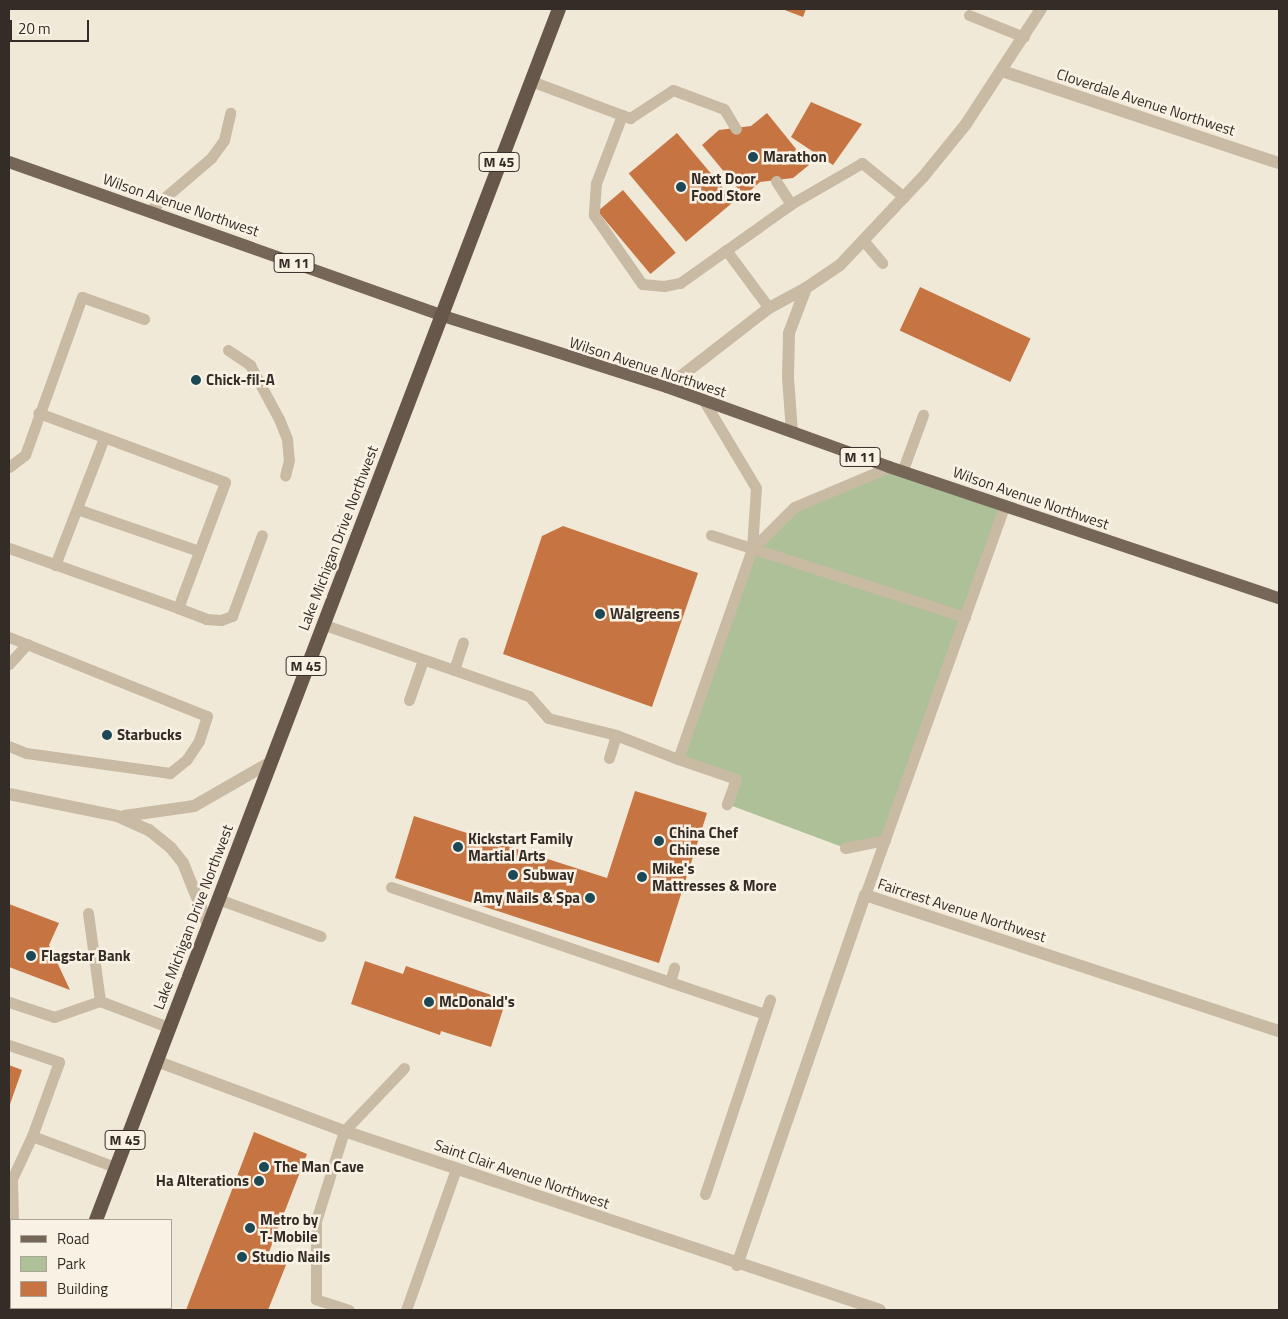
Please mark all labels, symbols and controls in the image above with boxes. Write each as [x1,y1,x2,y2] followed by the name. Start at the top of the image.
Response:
[12,10,91,42] scale bar
[18,17,51,40] text: 20 m
[1054,65,1238,139] street label: Cloverdale Avenue Northwest
[763,148,827,166] place label: Marathon
[478,150,520,173] road number: M 45
[747,151,759,163] marker: Marathon
[691,169,761,204] place label: Next Door Food Store
[100,170,262,240] street label: Wilson Avenue Northwest
[675,181,687,193] marker: Next Door Food Store
[273,252,315,274] road number: M 11
[567,333,729,401] street label: Wilson Avenue Northwest
[206,371,275,389] place label: Chick-fil-A
[190,374,202,386] marker: Chick-fil-A
[294,443,382,633] street label: Lake Michigan Drive Northwest
[839,446,881,468] road number: M 11
[950,463,1112,533] street label: Wilson Avenue Northwest
[610,605,680,623] place label: Walgreens
[594,608,606,620] marker: Walgreens
[285,654,327,678] road number: M 45
[117,726,182,744] place label: Starbucks
[101,729,113,741] marker: Starbucks
[149,822,237,1012] street label: Lake Michigan Drive Northwest
[669,823,738,858] place label: China Chef Chinese
[468,829,573,864] place label: Kickstart Family Martial Arts
[653,835,665,847] marker: China Chef Chinese
[452,841,464,853] marker: Kickstart Family Martial Arts
[652,859,777,894] place label: Mike's Mattresses & More
[523,866,574,884] place label: Subway
[507,869,519,881] marker: Subway
[636,871,648,883] marker: Mike's Mattresses & More
[876,874,1048,946] street label: Faircrest Avenue Northwest
[474,889,580,907] place label: Amy Nails & Spa
[584,892,596,904] marker: Amy Nails & Spa
[41,947,131,965] place label: Flagstar Bank
[25,950,37,962] marker: Flagstar Bank
[439,993,515,1011] place label: McDonald's
[423,996,435,1008] marker: McDonald's
[104,1128,146,1152] road number: M 45
[432,1136,612,1212] street label: Saint Clair Avenue Northwest
[274,1158,364,1176] place label: The Man Cave
[258,1161,270,1173] marker: The Man Cave
[156,1172,249,1190] place label: Ha Alterations
[253,1175,265,1187] marker: Ha Alterations
[260,1210,318,1245] place label: Metro by T-Mobile
[10,1219,172,1309] legend
[244,1222,256,1234] marker: Metro by T-Mobile
[57,1227,89,1250] text: Road
[252,1248,330,1266] place label: Studio Nails
[236,1251,248,1263] marker: Studio Nails
[57,1252,86,1275] text: Park
[57,1277,108,1300] text: Building

